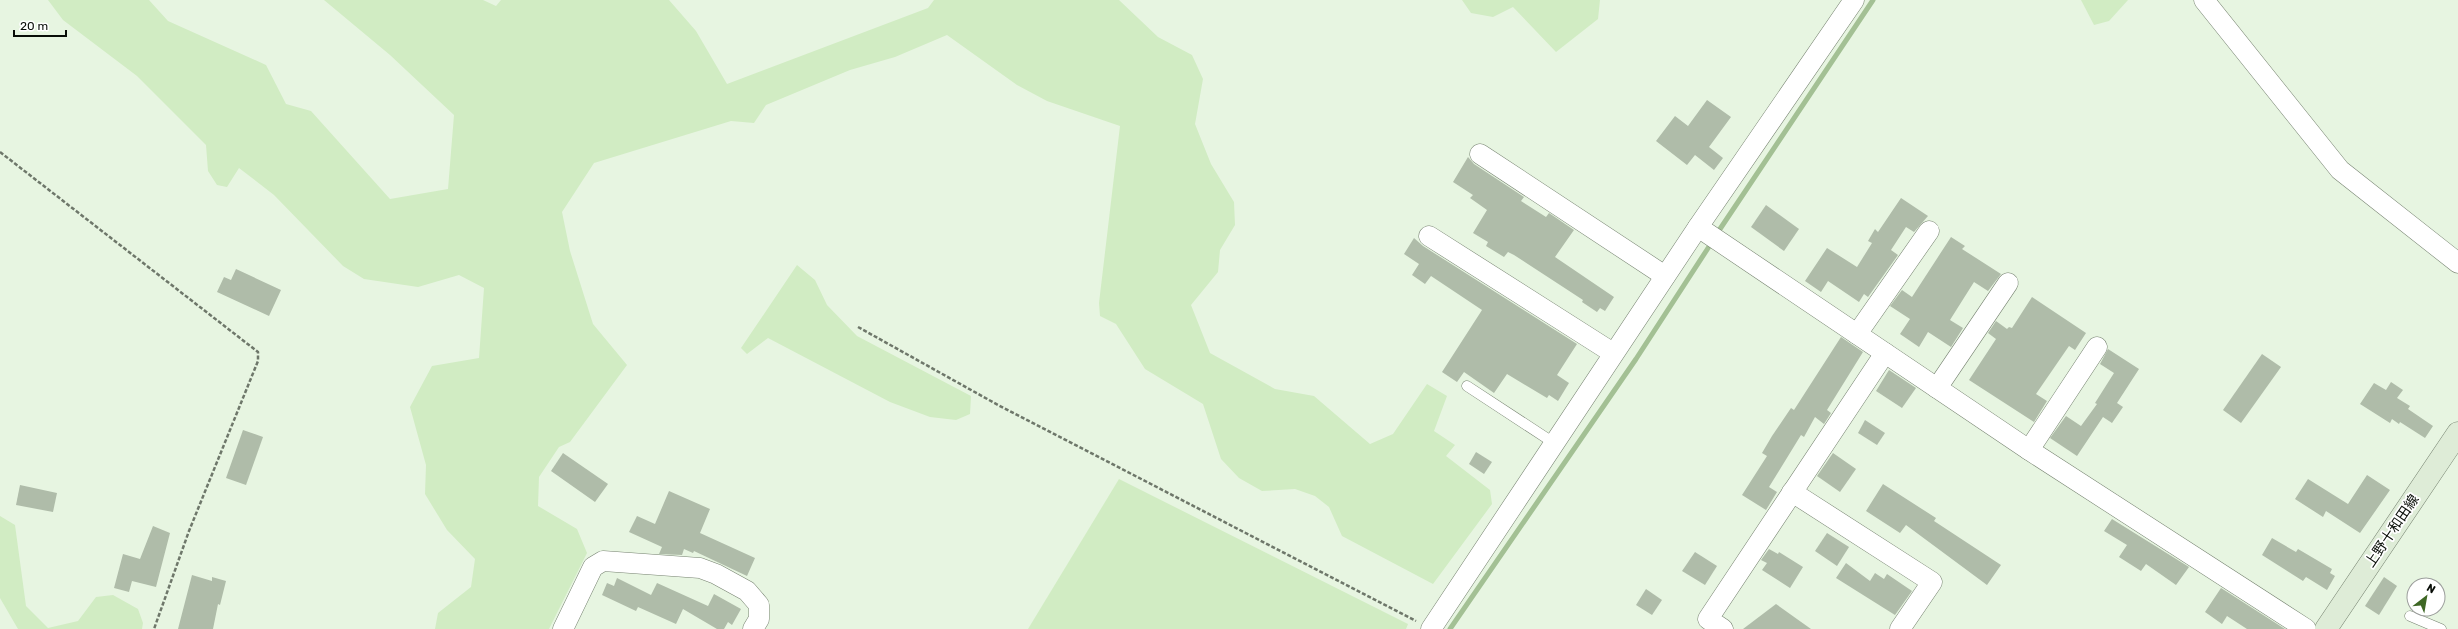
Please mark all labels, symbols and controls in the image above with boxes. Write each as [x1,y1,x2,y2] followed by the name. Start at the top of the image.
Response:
[14,12,66,38] scale bar
[20,19,48,33] text: 20 m
[2361,491,2423,571] street label: 上野十和田線
[2406,577,2446,617] north arrow
[2424,581,2438,597] text: N

